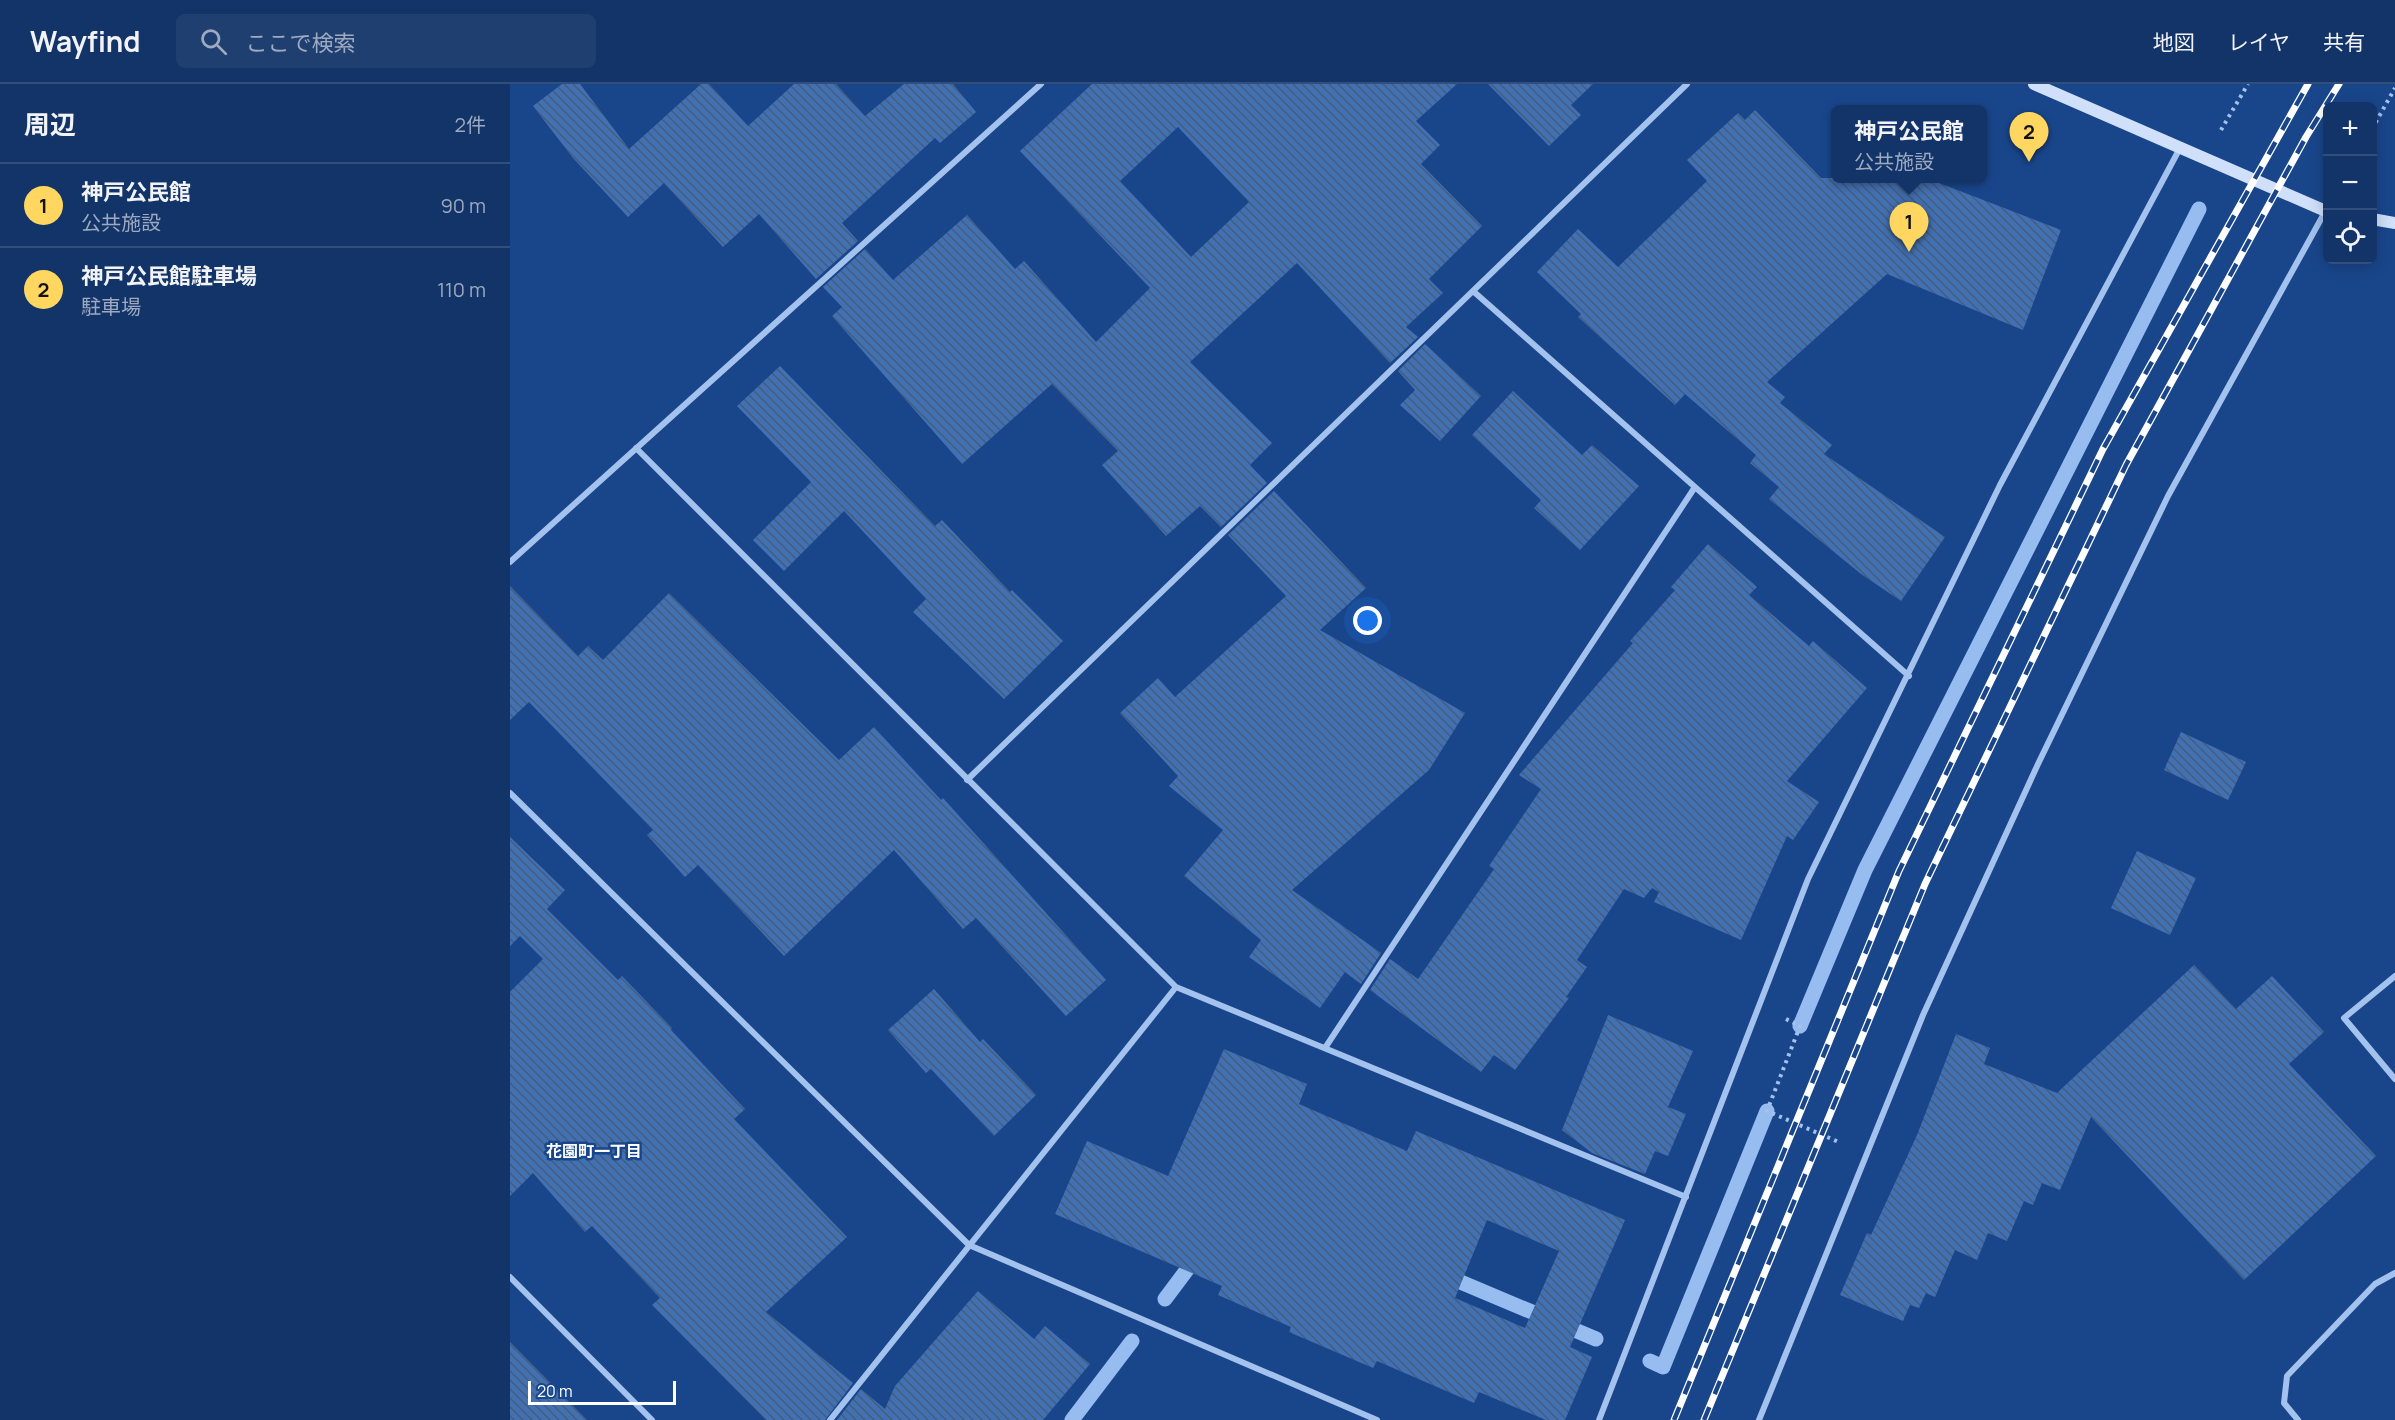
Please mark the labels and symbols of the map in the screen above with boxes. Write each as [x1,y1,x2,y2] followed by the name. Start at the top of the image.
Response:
[2010,112,2048,162] pin: 2
[1890,202,1928,252] pin: 1
[1353,606,1382,635] your location
[546,1140,642,1162] district label: 花園町一丁目
[528,1378,676,1406] scale bar

